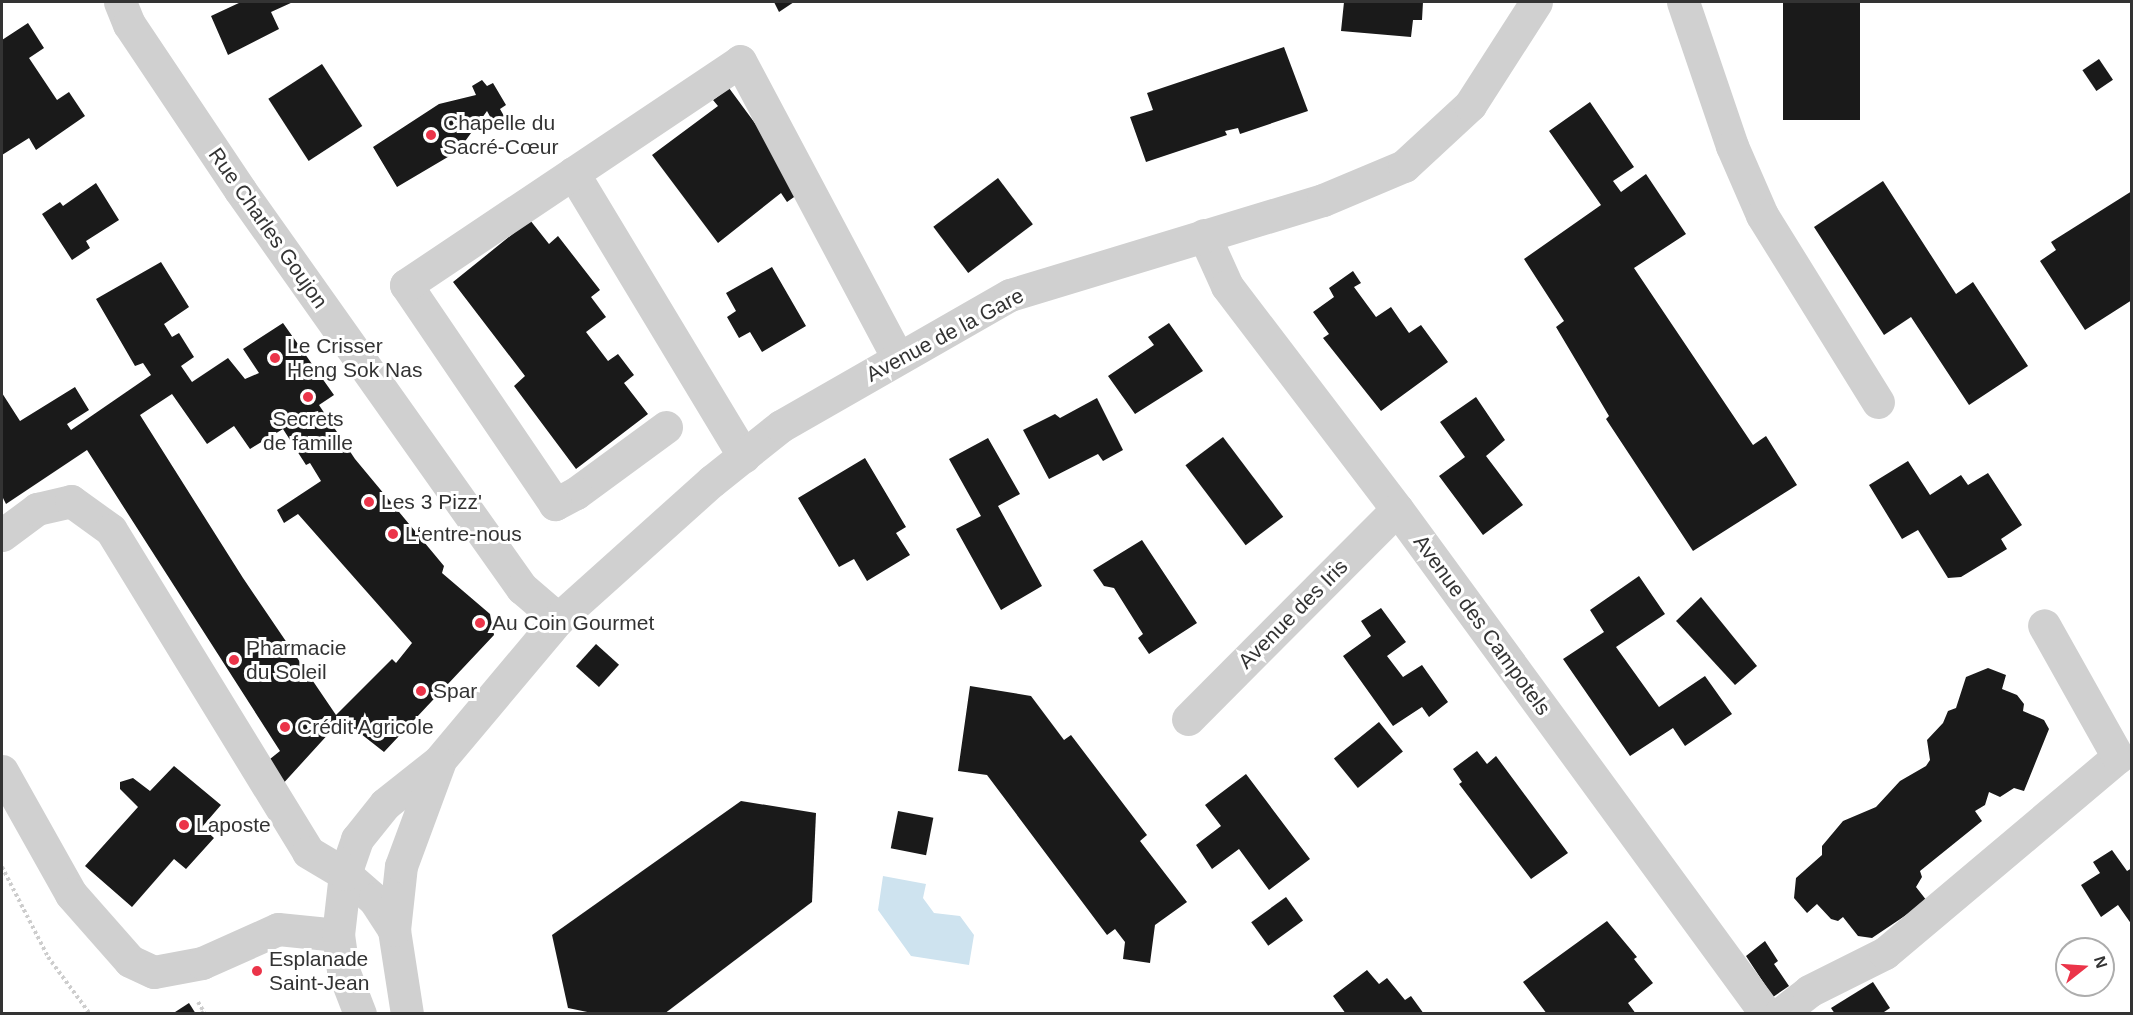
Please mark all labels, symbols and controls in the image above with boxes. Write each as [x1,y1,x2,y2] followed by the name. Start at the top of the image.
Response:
[443,110,559,160] place label: Chapelle du Sacré-Cœur
[424,128,438,142] marker: Chapelle du Sacré-Cœur
[203,143,333,313] street label: Rue Charles Goujon
[862,283,1028,387] street label: Avenue de la Gare
[287,333,422,383] place label: Le Crisser Heng Sok Nas
[268,351,282,365] marker: Le Crisser Heng Sok Nas
[301,390,315,404] marker: Secrets de famille
[263,406,353,456] place label: Secrets de famille
[381,489,482,515] place label: Les 3 Pizz'
[362,495,376,509] marker: Les 3 Pizz'
[405,521,522,547] place label: L‘entre-nous
[386,527,400,541] marker: L‘entre-nous
[1408,530,1556,720] street label: Avenue des Campotels
[1233,554,1353,674] street label: Avenue des Iris
[492,610,654,636] place label: Au Coin Gourmet
[473,616,487,630] marker: Au Coin Gourmet
[246,635,346,685] place label: Pharmacie du Soleil
[227,653,241,667] marker: Pharmacie du Soleil
[433,678,477,704] place label: Spar
[414,684,428,698] marker: Spar
[297,714,435,740] place label: Crédit Agricole
[278,720,292,734] marker: Crédit Agricole
[196,812,271,838] place label: Laposte
[177,818,191,832] marker: Laposte
[2055,937,2115,997] north arrow
[269,946,369,996] place label: Esplanade Saint-Jean
[2091,954,2111,970] text: N
[250,964,264,978] marker: Esplanade Saint-Jean

